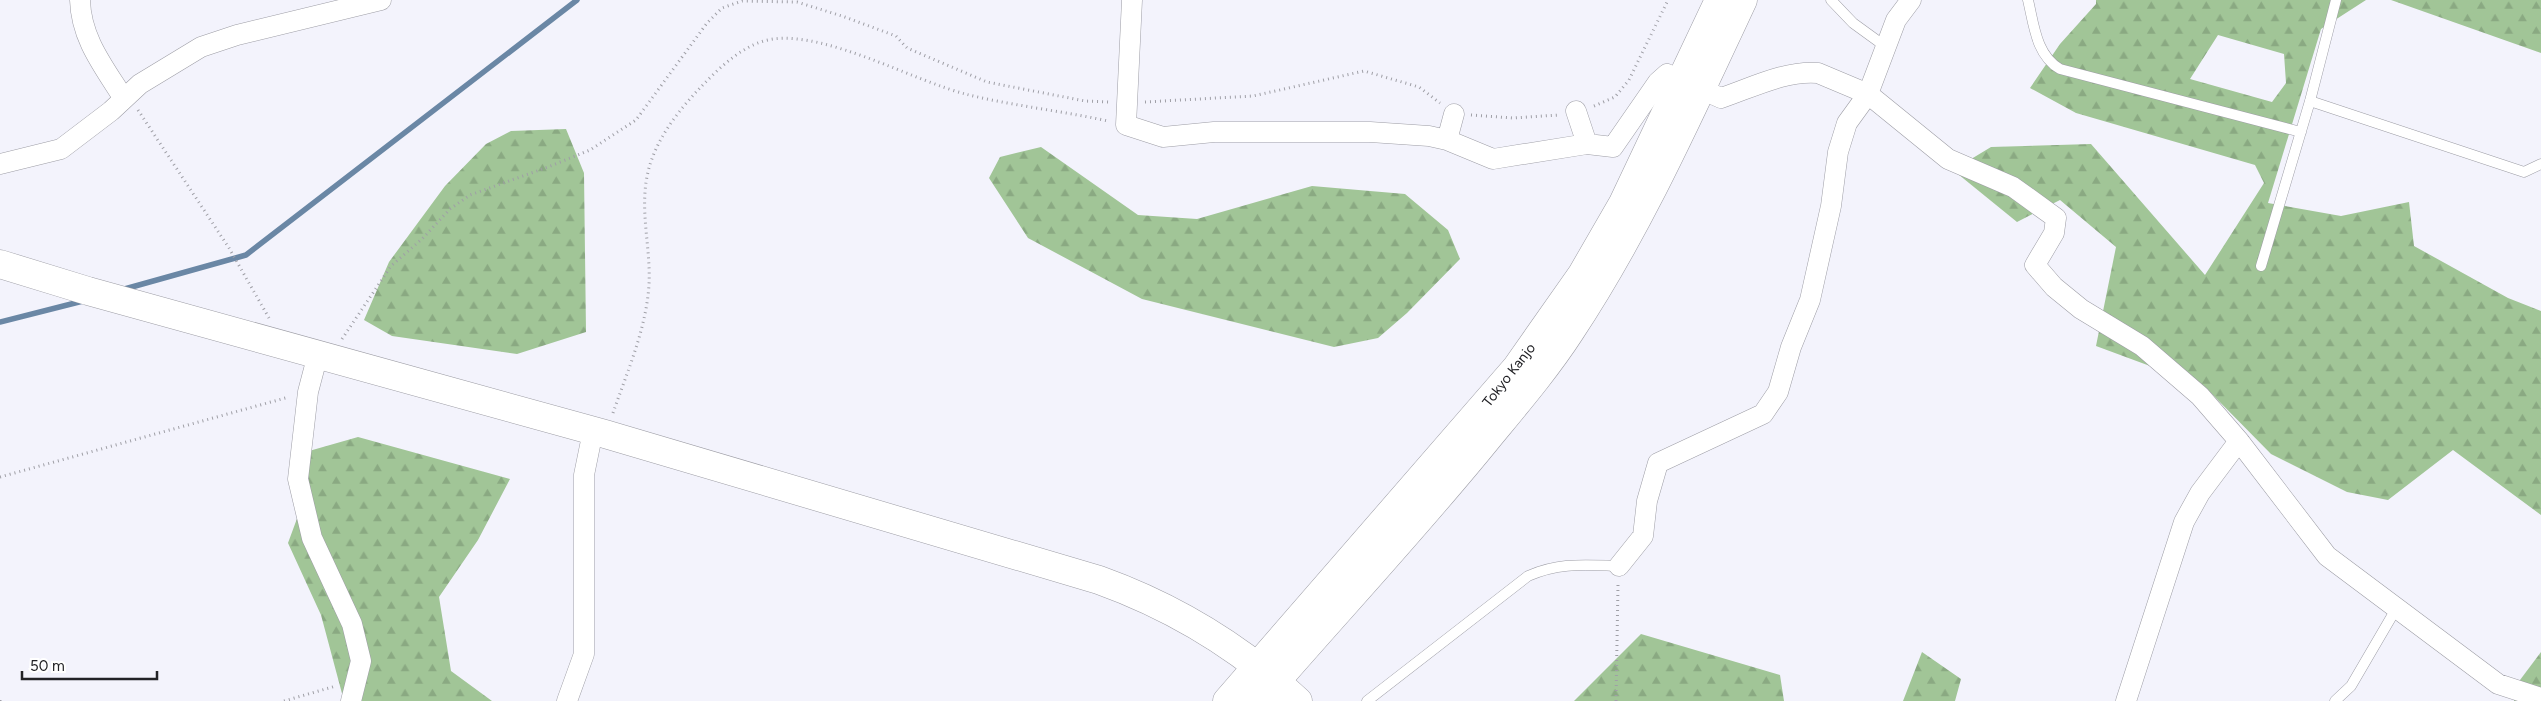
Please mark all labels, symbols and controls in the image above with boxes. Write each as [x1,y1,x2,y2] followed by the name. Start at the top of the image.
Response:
[1479,340,1539,410] street label: Tokyo Kanjo
[22,648,158,680] scale bar
[30,657,65,675] text: 50 m

